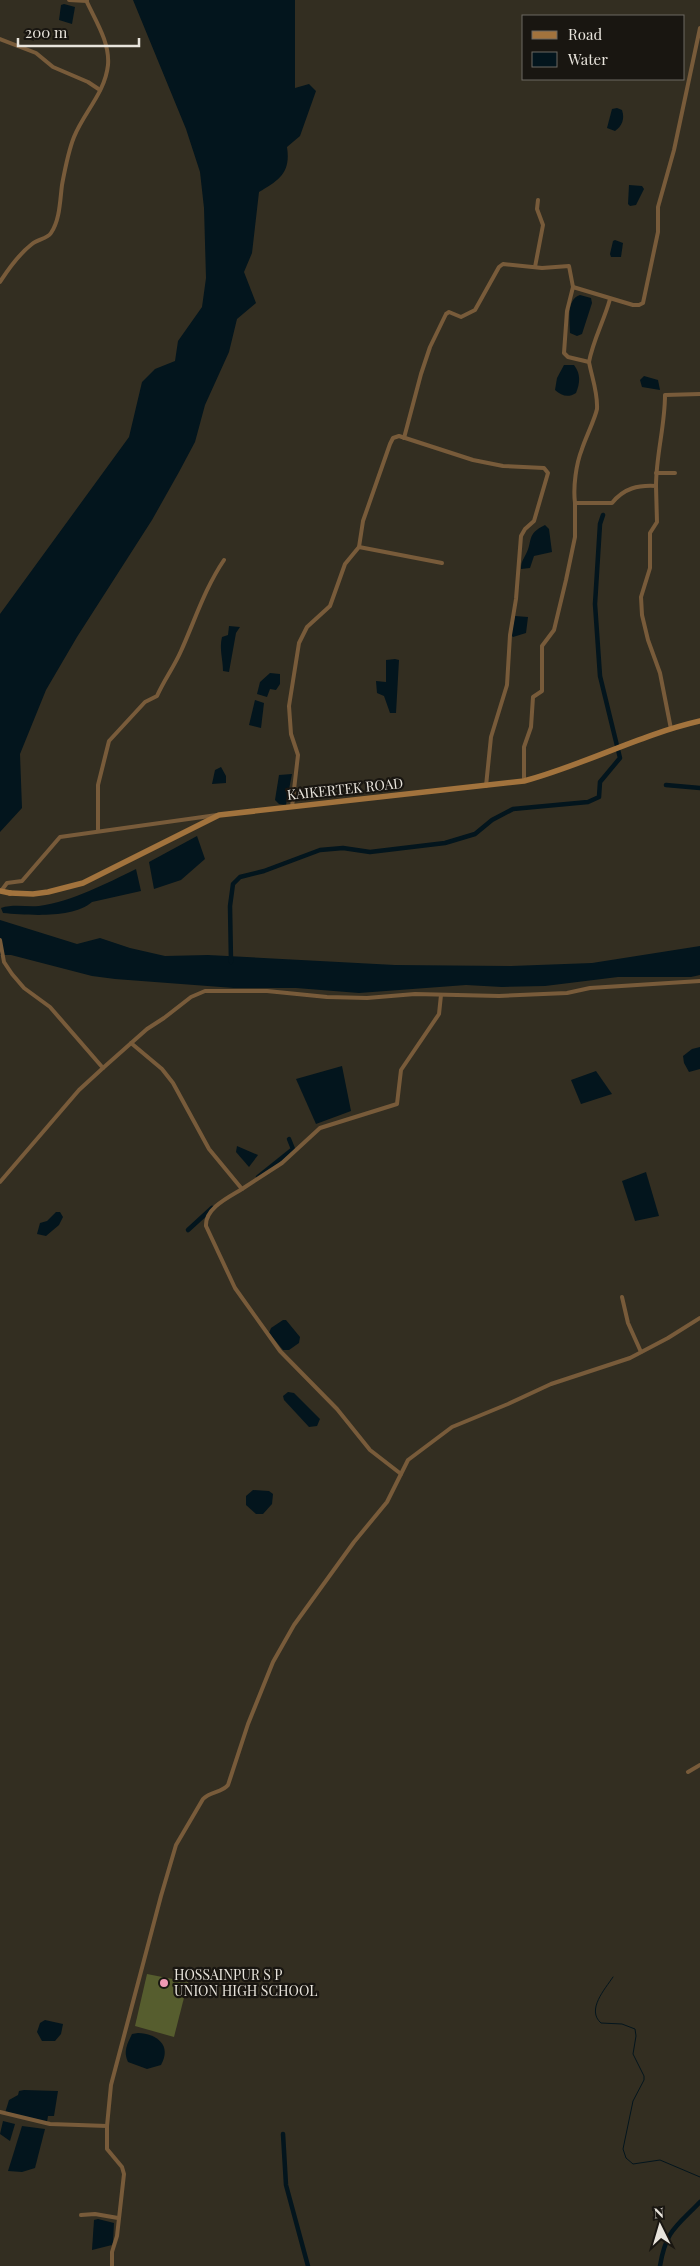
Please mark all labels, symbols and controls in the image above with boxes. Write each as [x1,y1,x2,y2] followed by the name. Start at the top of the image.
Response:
[18,15,139,47] scale bar
[522,15,685,80] legend
[25,22,68,42] text: 200 m
[568,24,602,44] text: Road
[567,49,608,69] text: Water
[286,773,404,804] street label: KAIKERTEK ROAD
[174,1965,317,2000] place label: HOSSAINPUR S P UNION HIGH SCHOOL
[158,1977,170,1989] marker: HOSSAINPUR S P UNION HIGH SCHOOL
[635,2201,685,2251] north arrow
[653,2203,665,2222] text: N

